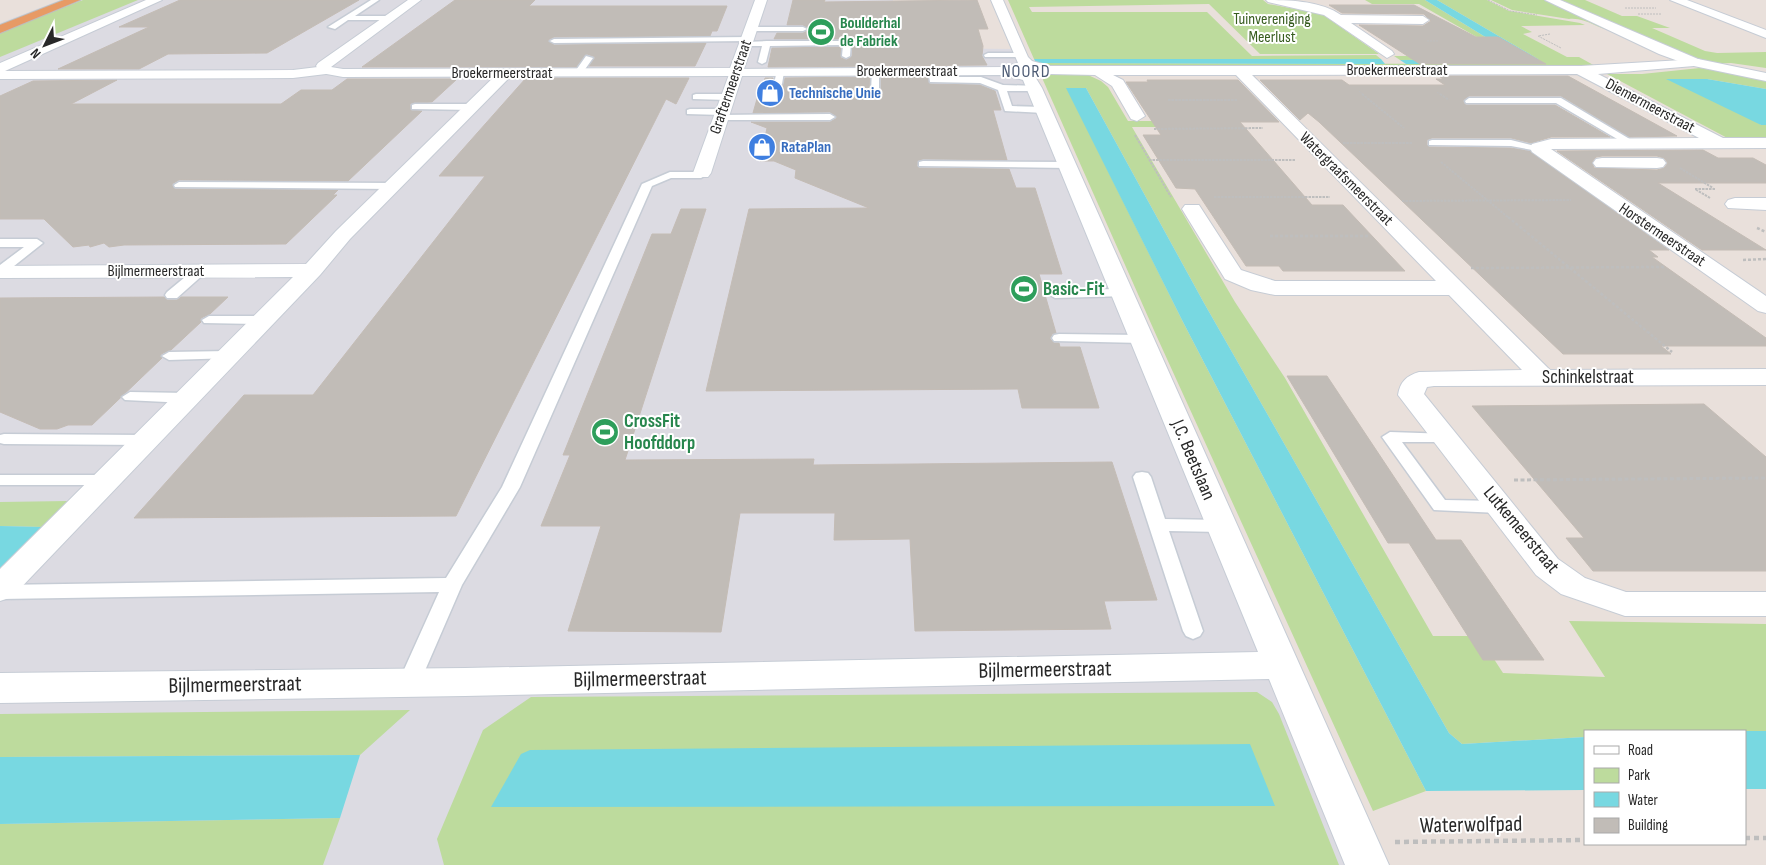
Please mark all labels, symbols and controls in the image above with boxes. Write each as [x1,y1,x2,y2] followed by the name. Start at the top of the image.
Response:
[1233,10,1311,47] park label: Tuinvereniging Meerlust
[840,14,901,51] place label: Boulderhal de Fabriek
[806,17,836,47] sports icon: Boulderhal de Fabriek
[20,20,70,70] north arrow
[706,37,756,137] street label: Graftermeerstraat
[27,45,45,62] text: N
[1001,61,1051,82] district label: NOORD
[1346,61,1448,80] street label: Broekermeerstraat
[856,62,958,81] street label: Broekermeerstraat
[451,64,553,83] street label: Broekermeerstraat
[1602,75,1698,137] street label: Diemermeerstraat
[755,78,785,108] shop icon: Technische Unie
[789,84,881,103] place label: Technische Unie
[1295,128,1397,230] street label: Watergraafsmeerstraat
[747,132,777,162] shop icon: RataPlan
[781,138,831,157] place label: RataPlan
[1615,199,1709,271] street label: Horstermeerstraat
[108,262,205,281] street label: Bijlmermeerstraat
[1009,274,1039,304] sports icon: Basic-Fit
[1043,278,1104,301] place label: Basic-Fit
[1542,366,1634,389] street label: Schinkelstraat
[624,410,695,455] place label: CrossFit Hoofddorp
[1165,415,1220,504] street label: J.C. Beetslaan
[590,417,620,447] sports icon: CrossFit Hoofddorp
[1478,482,1564,578] street label: Lutkemeerstraat
[978,655,1112,685] street label: Bijlmermeerstraat
[573,664,707,694] street label: Bijlmermeerstraat
[168,670,302,700] street label: Bijlmermeerstraat
[1584,730,1746,845] legend
[1628,741,1653,760] text: Road
[1628,766,1650,785] text: Park
[1628,791,1659,810] text: Water
[1419,811,1523,839] street label: Waterwolfpad
[1628,816,1668,835] text: Building

